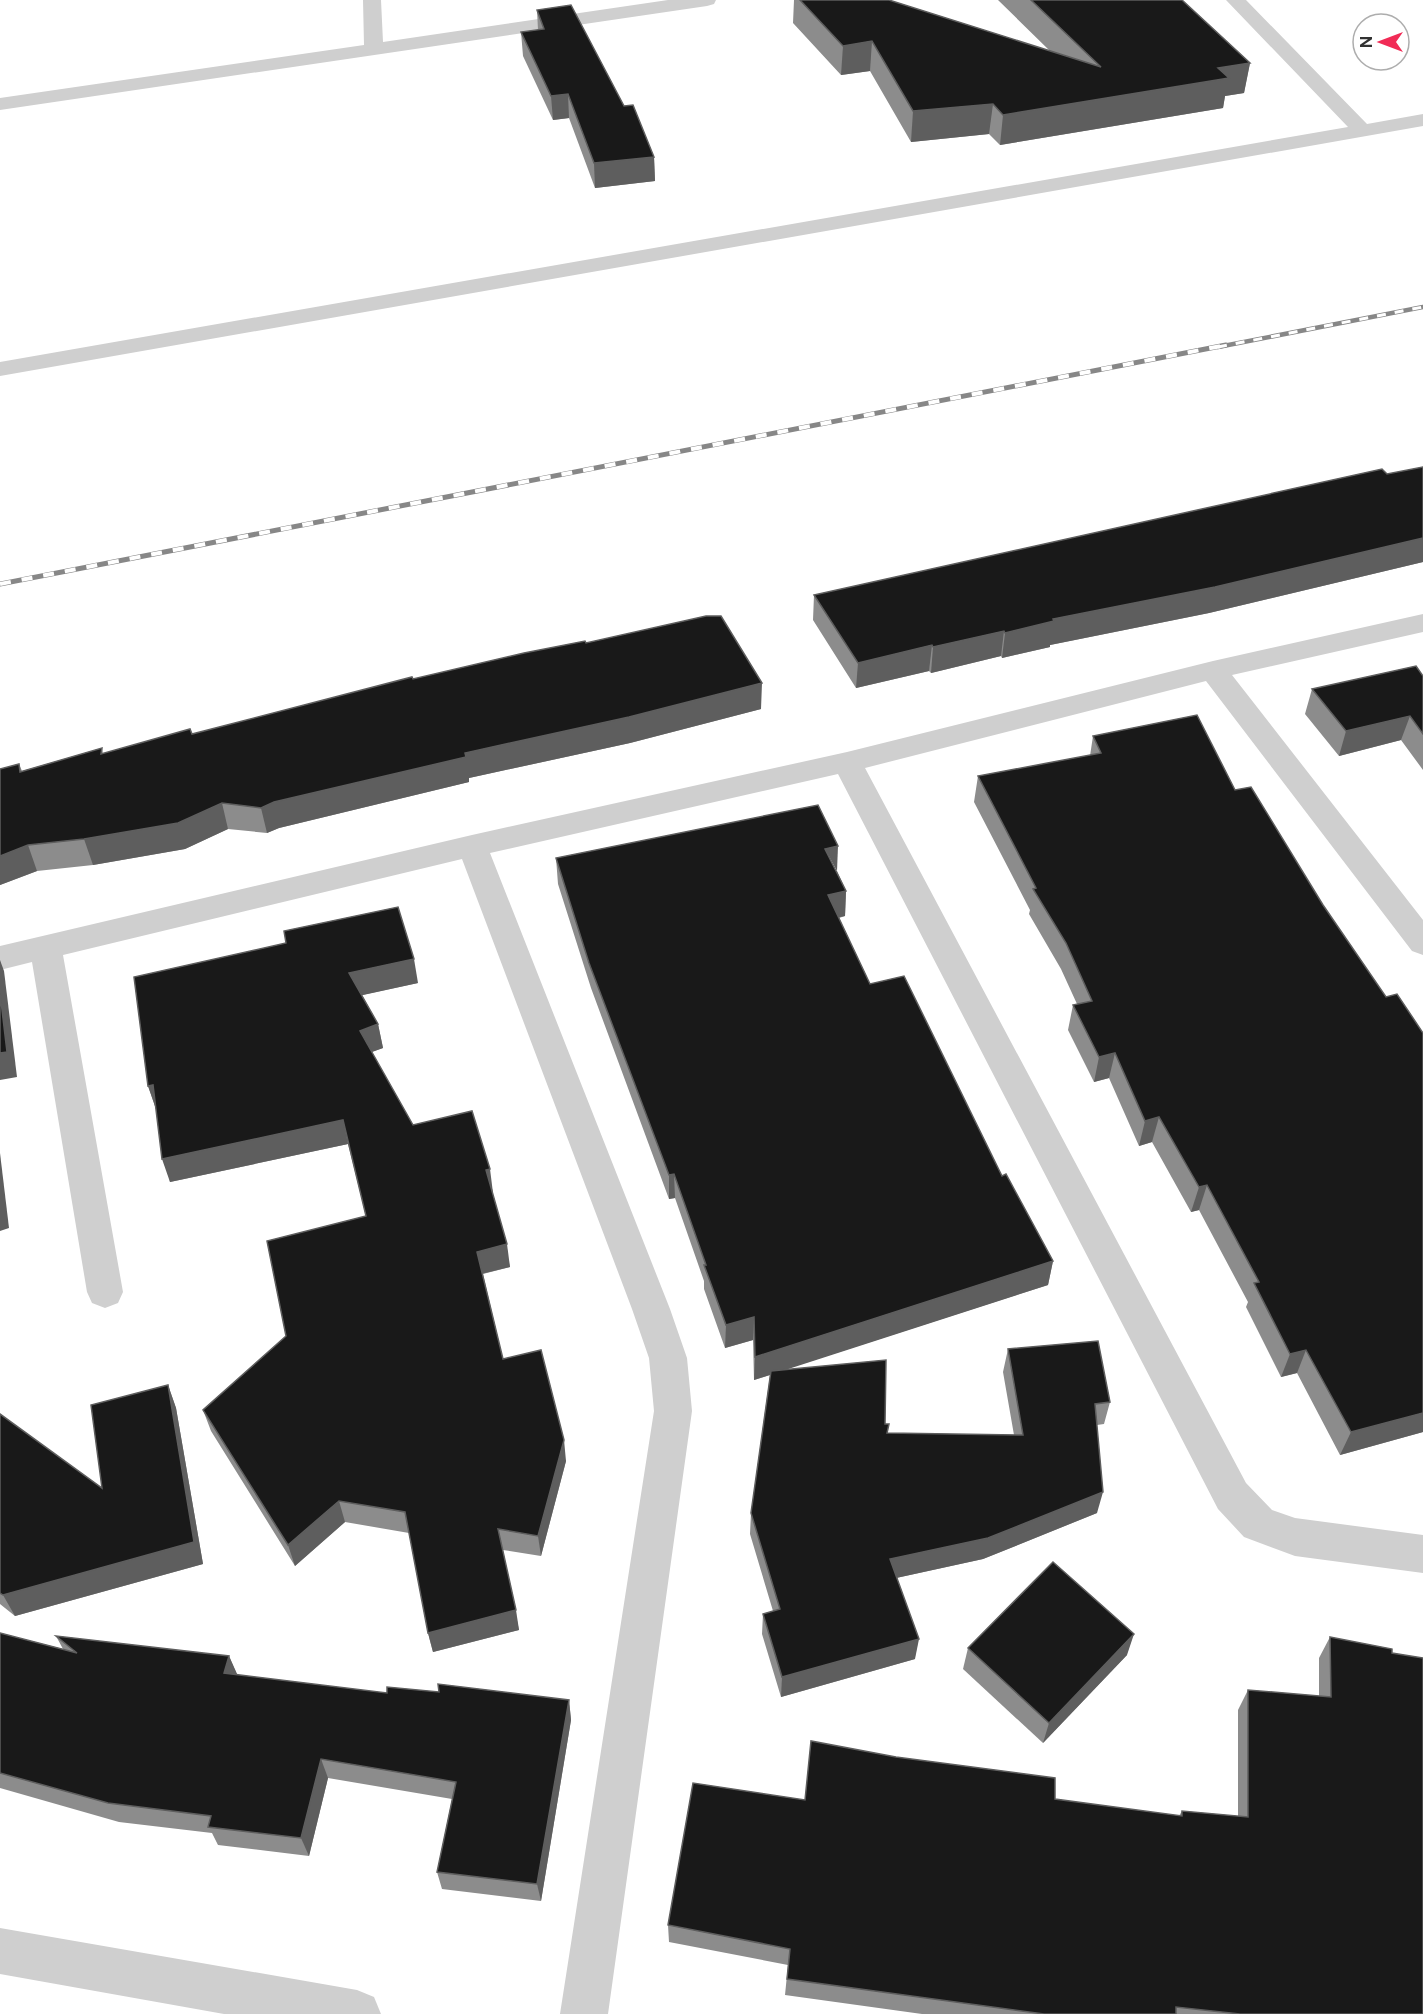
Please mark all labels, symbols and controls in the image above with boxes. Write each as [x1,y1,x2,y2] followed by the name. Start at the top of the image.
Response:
[1351,12,1411,72] north arrow
[1357,36,1376,48] text: N

